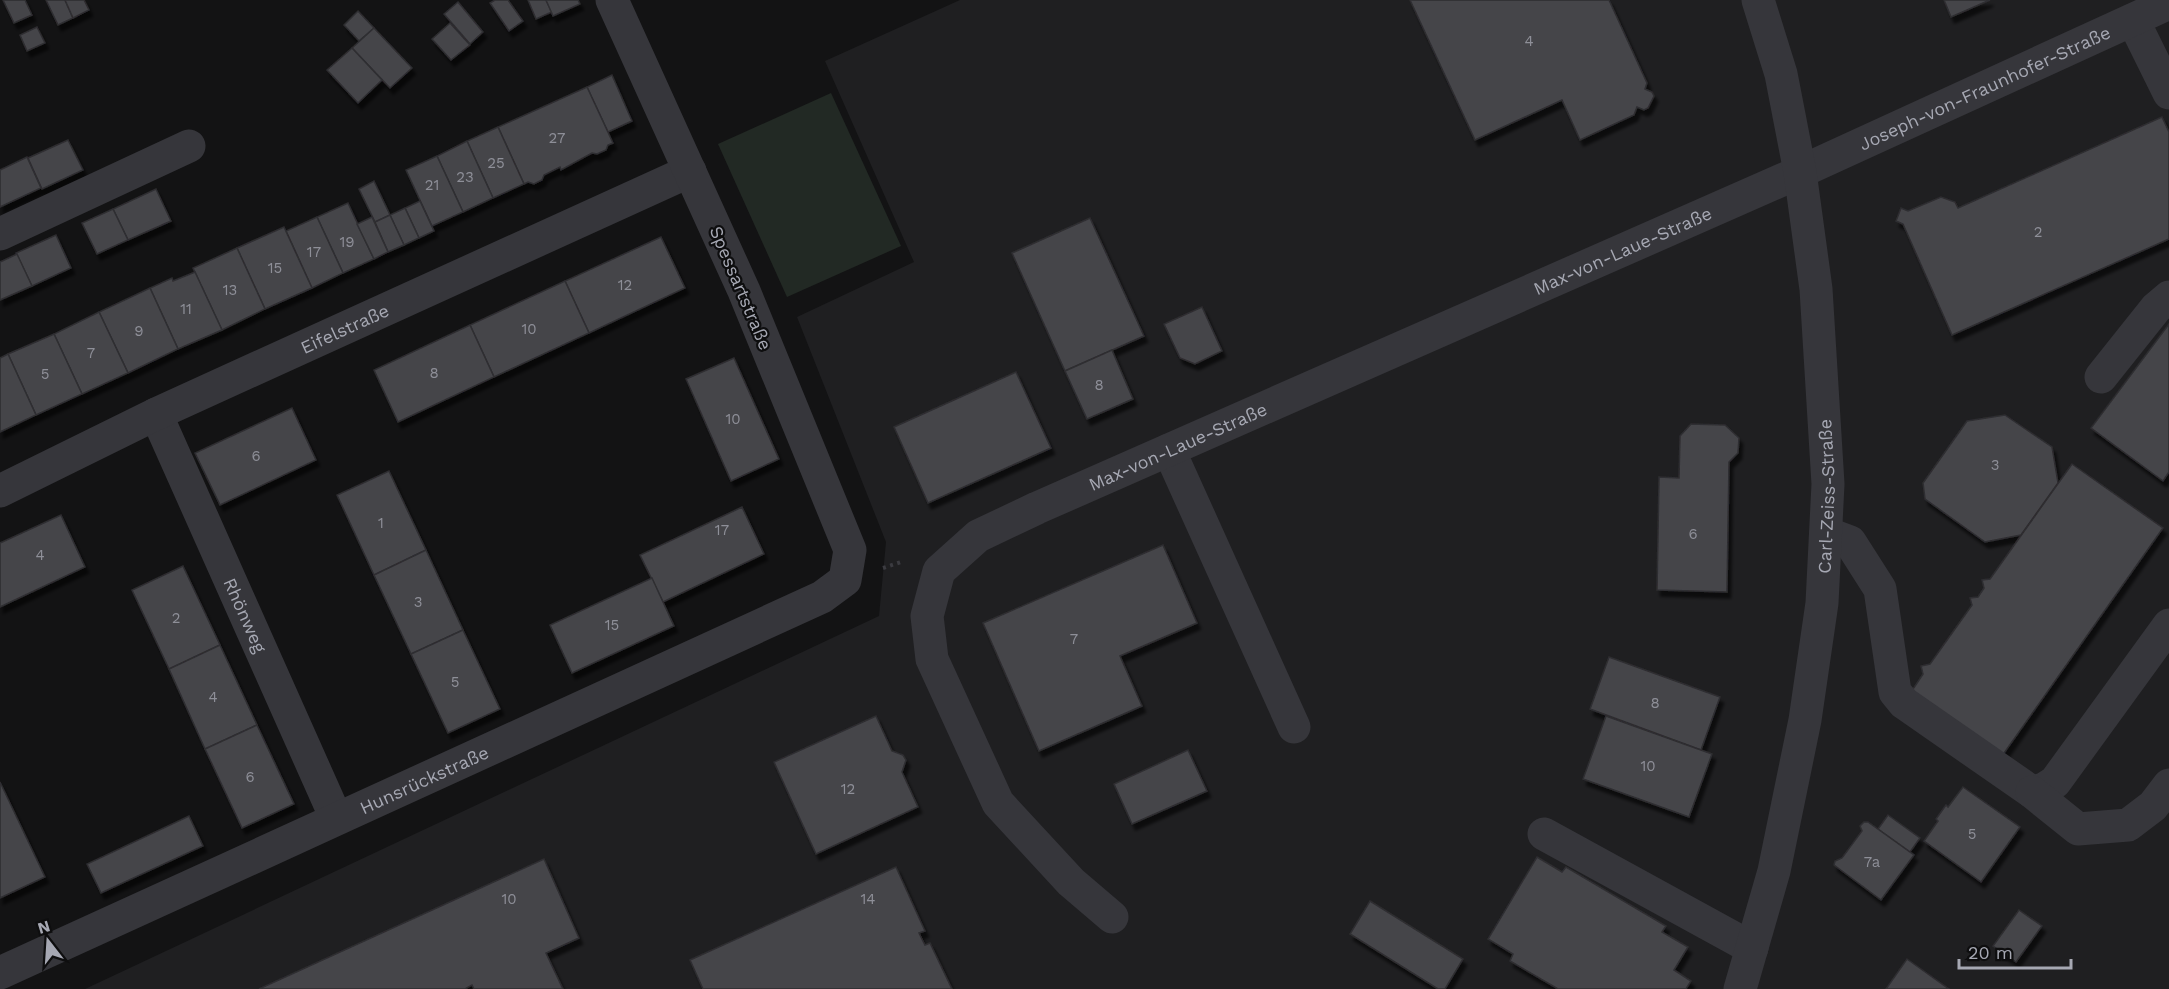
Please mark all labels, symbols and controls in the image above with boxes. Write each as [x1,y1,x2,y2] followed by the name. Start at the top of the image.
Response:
[1856,21,2113,154] street label: Joseph-von-Fraunhofer-Straße
[1524,32,1534,50] house number: 4
[549,129,565,147] house number: 27
[487,154,505,172] house number: 25
[456,168,474,186] house number: 23
[425,176,439,194] house number: 21
[1530,202,1715,299] street label: Max-von-Laue-Straße
[705,223,777,353] street label: Spessartstraße
[2034,223,2042,241] house number: 2
[339,233,355,251] house number: 19
[307,243,321,261] house number: 17
[268,259,282,277] house number: 15
[618,276,632,294] house number: 12
[223,281,237,299] house number: 13
[297,299,392,357] street label: Eifelstraße
[180,300,192,318] house number: 11
[521,320,537,338] house number: 10
[134,322,144,340] house number: 9
[87,344,95,362] house number: 7
[429,364,439,382] house number: 8
[41,365,49,383] house number: 5
[1094,376,1104,394] house number: 8
[1085,398,1270,495] street label: Max-von-Laue-Straße
[725,410,741,428] house number: 10
[1813,418,1839,574] street label: Carl-Zeiss-Straße
[251,447,261,465] house number: 6
[1991,456,1999,474] house number: 3
[378,514,384,532] house number: 1
[715,521,729,539] house number: 17
[1688,525,1698,543] house number: 6
[35,546,45,564] house number: 4
[220,574,271,656] street label: Rhönweg
[414,593,422,611] house number: 3
[172,609,180,627] house number: 2
[605,616,619,634] house number: 15
[1070,630,1078,648] house number: 7
[451,673,459,691] house number: 5
[208,688,218,706] house number: 4
[1650,694,1660,712] house number: 8
[356,741,492,818] street label: Hunsrückstraße
[1640,757,1656,775] house number: 10
[245,768,255,786] house number: 6
[841,780,855,798] house number: 12
[1968,825,1976,843] house number: 5
[1864,853,1881,871] house number: 7a
[501,890,517,908] house number: 10
[860,890,876,908] house number: 14
[18,911,78,971] north arrow
[35,916,52,938] text: N
[1959,932,2072,970] scale bar
[1968,942,2013,963] text: 20 m

